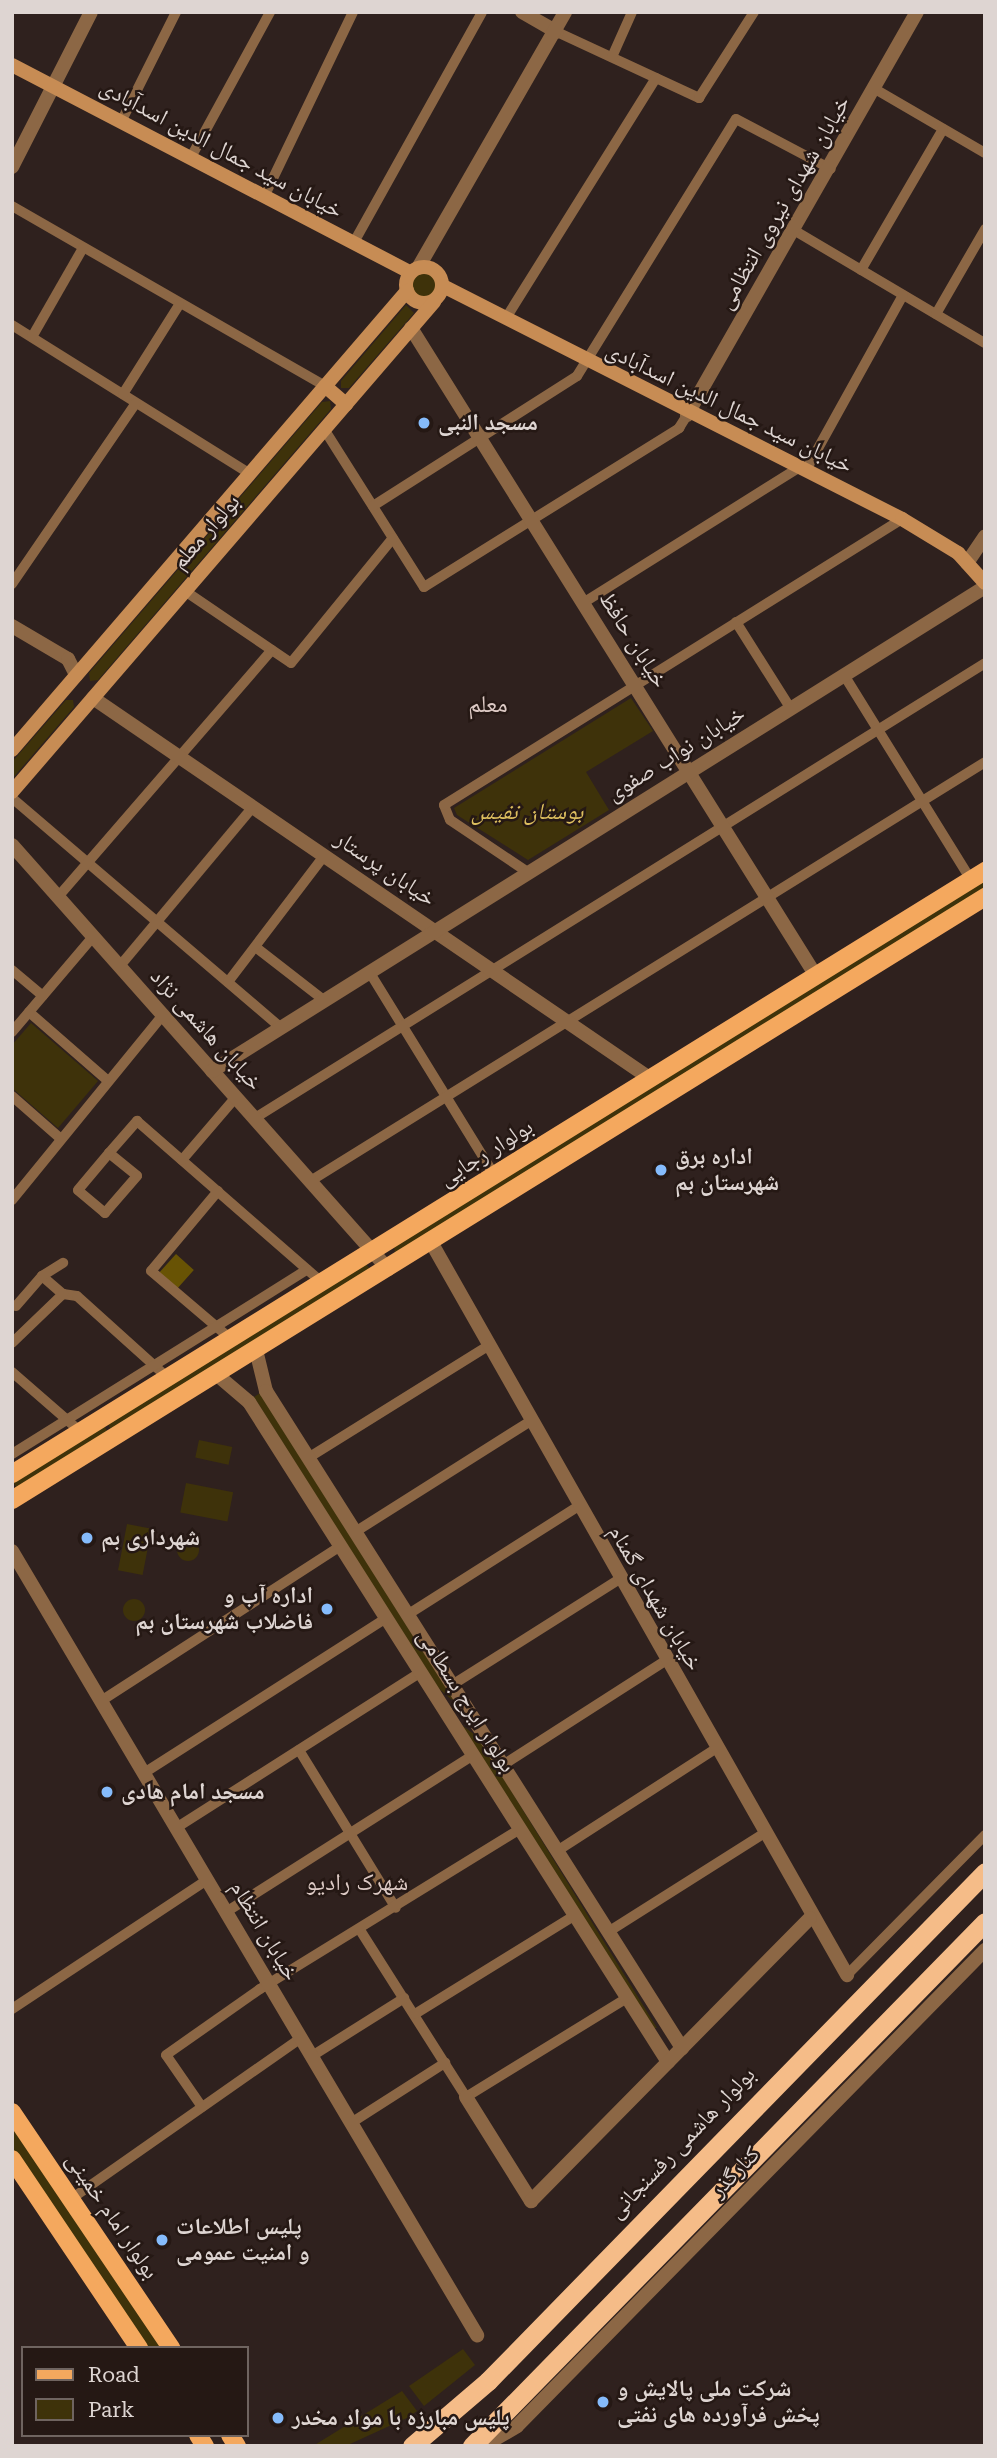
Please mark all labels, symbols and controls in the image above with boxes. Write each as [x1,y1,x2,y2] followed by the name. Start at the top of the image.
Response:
[95,73,347,225] street label: خیابان سید جمال الدین اسدآبادی
[712,91,856,315] street label: خیابان شهدای نیروی انتظامی
[601,336,857,480] street label: خیابان سید جمال الدین اسدآبادی
[438,409,538,437] place label: مسجد النبی
[416,415,432,431] marker: مسجد النبی
[166,489,246,575] street label: بولوار معلم
[593,587,673,693] street label: خیابان حافظ
[468,691,508,719] district label: معلم
[602,700,750,808] street label: خیابان نواب صفوی
[471,798,583,826] park label: بوستان نفیس
[329,825,441,913] street label: خیابان پرستار
[144,963,268,1097] street label: خیابان هاشمی نژاد
[434,1113,538,1193] street label: بولوار رجایی
[675,1143,779,1197] place label: اداره برق شهرستان بم
[653,1162,669,1178] marker: اداره برق شهرستان بم
[602,1520,708,1676] street label: خیابان شهدای گمنام
[101,1524,200,1552] place label: شهرداری بم
[79,1530,95,1546] marker: شهرداری بم
[135,1582,313,1636] place label: اداره آب و فاضلاب شهرستان بم
[319,1601,335,1617] marker: اداره آب و فاضلاب شهرستان بم
[411,1624,521,1778] street label: بولوار ایرج بسطامی
[121,1778,265,1806] place label: مسجد امام هادی
[99,1784,115,1800] marker: مسجد امام هادی
[306,1869,408,1897] district label: شهرک رادیو
[223,1876,305,1986] street label: خیابان انتظام
[602,2061,762,2225] street label: بولوار هاشمی رفسنجانی
[704,2141,766,2203] street label: کنارگذر
[60,2147,164,2285] street label: بولوار امام خمینی
[176,2213,310,2267] place label: پلیس اطلاعات و امنیت عمومی
[154,2232,170,2248] marker: پلیس اطلاعات و امنیت عمومی
[21,2346,248,2437] legend
[88,2363,140,2387] text: Road
[617,2375,820,2429] place label: شرکت ملی پالایش و پخش فرآورده های نفتی
[595,2394,611,2410] marker: شرکت ملی پالایش و پخش فرآورده های نفتی
[88,2398,134,2422] text: Park
[292,2404,510,2432] place label: پلیس مبارزه با مواد مخدر
[270,2410,286,2426] marker: پلیس مبارزه با مواد مخدر

